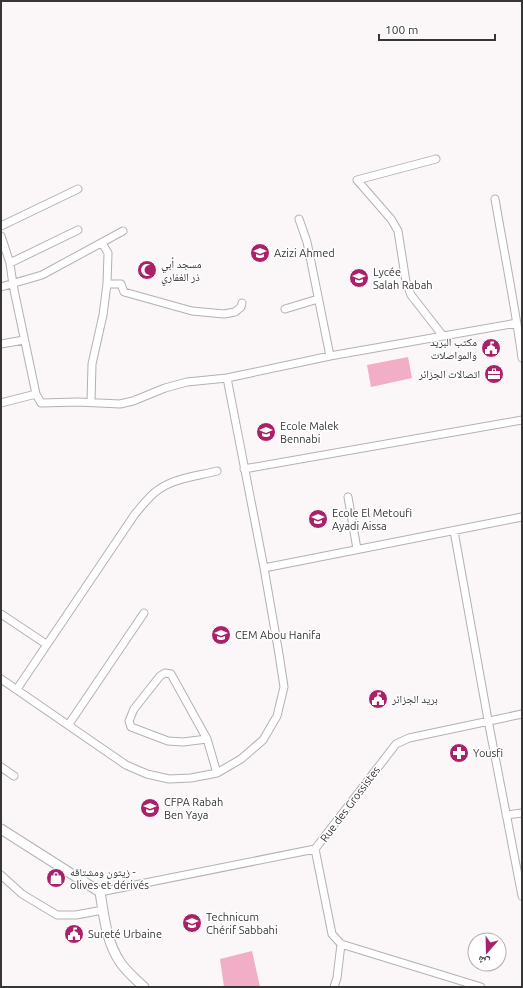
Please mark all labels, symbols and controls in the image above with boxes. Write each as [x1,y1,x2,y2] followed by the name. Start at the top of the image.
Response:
[379,16,495,42] scale bar
[385,23,418,36] text: 100 m
[249,242,271,264] school or university icon: Azizi Ahmed
[274,247,335,259] place label: Azizi Ahmed
[161,257,202,286] place label: مسجد أبي ذر الغفاري
[136,259,158,281] mosque icon: مسجد أبي ذر الغفاري
[373,266,433,291] place label: Lycée Salah Rabah
[348,267,370,289] school or university icon: Lycée Salah Rabah
[430,336,477,361] place label: مكتب البريد والمواصلات
[480,337,502,359] public building icon: مكتب البريد والمواصلات
[483,363,505,385] office icon: اتصالات الجزائر
[418,368,480,380] place label: اتصالات الجزائر
[280,420,339,445] place label: Ecole Malek Bennabi
[255,421,277,443] school or university icon: Ecole Malek Bennabi
[332,507,412,532] place label: Ecole El Metoufi Ayadi Aissa
[307,508,329,530] school or university icon: Ecole El Metoufi Ayadi Aissa
[210,624,232,646] school or university icon: CEM Abou Hanifa
[235,629,321,641] place label: CEM Abou Hanifa
[367,688,389,710] public building icon: بريد الجزائر
[391,693,438,705] place label: بريد الجزائر
[448,742,470,764] pharmacy icon: Yousfi
[473,747,503,759] place label: Yousfi
[318,764,382,844] street label: Rue des Grossistes
[164,796,223,821] place label: CFPA Rabah Ben Yaya
[139,797,161,819] school or university icon: CFPA Rabah Ben Yaya
[70,866,149,891] place label: زيتون ومشتاقه - olives et dérivés
[45,867,67,889] shop icon: زيتون ومشتاقه - olives et dérivés
[206,911,278,936] place label: Technicum Chérif Sabbahi
[181,912,203,934] school or university icon: Technicum Chérif Sabbahi
[63,923,85,945] public building icon: Sureté Urbaine
[88,928,162,940] place label: Sureté Urbaine
[467,932,507,972] north arrow
[476,952,492,969] text: ش

